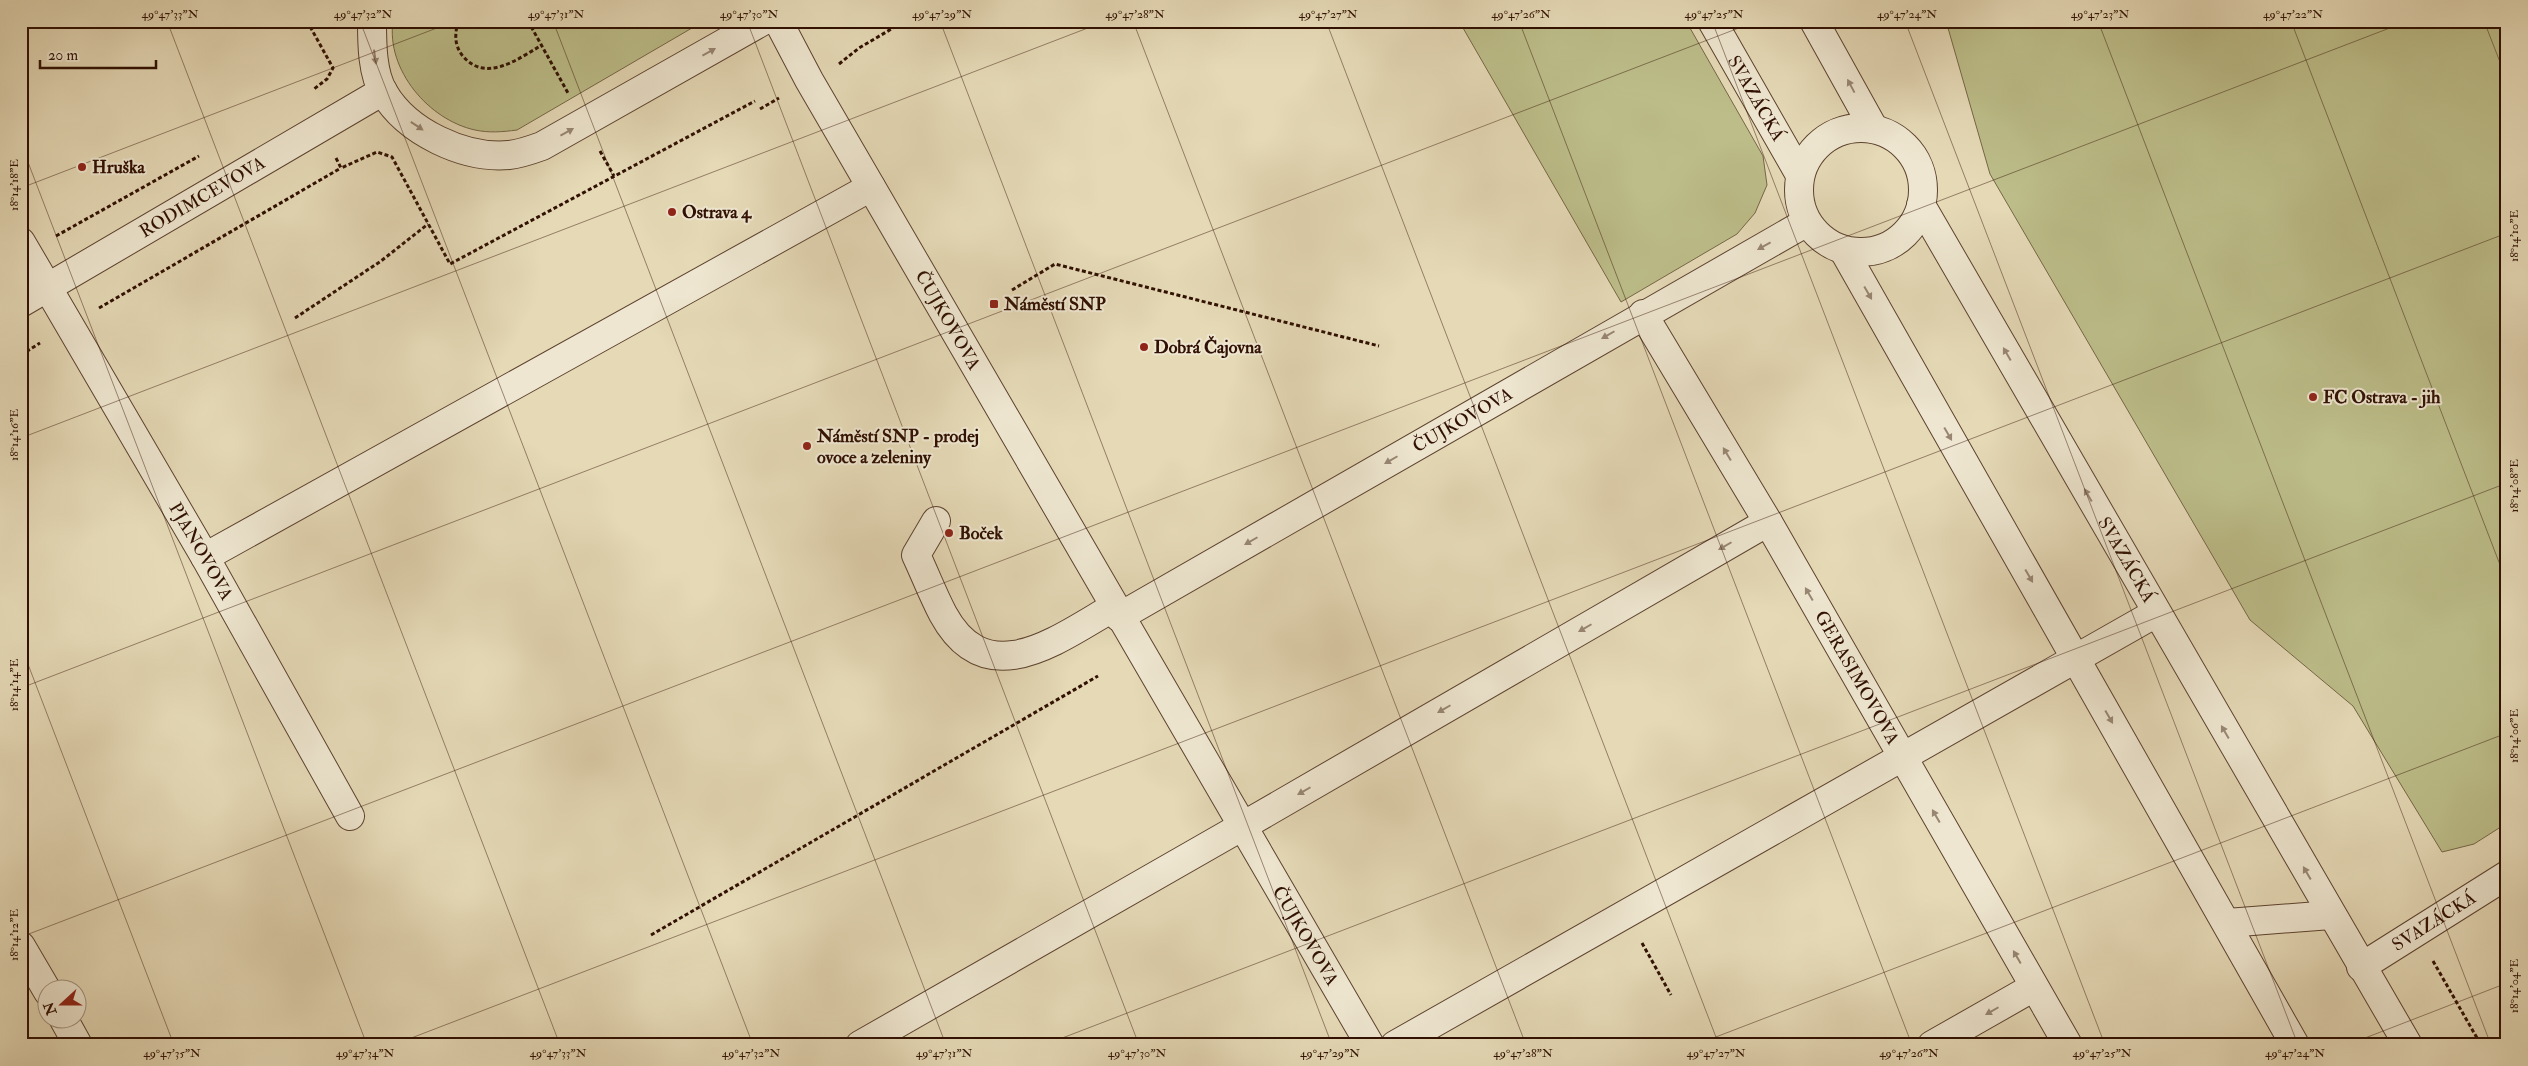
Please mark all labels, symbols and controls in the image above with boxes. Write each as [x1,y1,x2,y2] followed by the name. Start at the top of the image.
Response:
[142,7,199,22] text: 49°47'33"N
[334,7,392,22] text: 49°47'32"N
[528,7,584,22] text: 49°47'31"N
[720,7,778,22] text: 49°47'30"N
[912,7,972,22] text: 49°47'29"N
[1105,7,1165,22] text: 49°47'28"N
[1298,7,1358,22] text: 49°47'27"N
[1491,7,1551,22] text: 49°47'26"N
[1685,7,1744,22] text: 49°47'25"N
[1877,7,1937,22] text: 49°47'24"N
[2071,7,2129,22] text: 49°47'23"N
[2263,7,2323,22] text: 49°47'22"N
[40,38,156,70] scale bar
[48,46,78,65] text: 20 m
[701,48,716,56] one-way arrow
[371,49,379,65] one-way arrow
[1723,51,1790,146] street label: SVAZÁCKÁ
[1847,79,1855,94] one-way arrow
[410,121,423,130] one-way arrow
[561,127,574,136] one-way arrow
[135,151,270,243] street label: RODIMCEVOVA
[92,156,145,179] place label: Hruška
[7,159,22,211] text: 18°14'18"E
[76,161,88,173] marker: Hruška
[682,201,752,224] place label: Ostrava 4
[666,206,678,218] marker: Ostrava 4
[2507,210,2522,262] text: 18°14'10"E
[1758,241,1771,250] one-way arrow
[910,266,986,375] street label: ČUJKOVOVA
[1864,286,1873,300] one-way arrow
[1003,293,1106,316] place label: Náměstí SNP
[988,298,1000,310] marker: Náměstí SNP
[1601,330,1614,339] one-way arrow
[1154,335,1262,359] place label: Dobrá Čajovna
[1138,341,1150,353] marker: Dobrá Čajovna
[2002,347,2011,361] one-way arrow
[1408,382,1517,458] street label: ČUJKOVOVA
[2323,386,2441,409] place label: FC Ostrava - jih
[2307,391,2319,403] marker: FC Ostrava - jih
[7,409,22,461] text: 18°14'16"E
[816,425,979,469] place label: Náměstí SNP - prodej ovoce a zeleniny
[1944,428,1953,441] one-way arrow
[801,440,813,452] marker: Náměstí SNP - prodej ovoce a zeleniny
[1722,447,1731,460] one-way arrow
[1385,455,1398,464] one-way arrow
[2507,459,2522,513] text: 18°14'08"E
[2083,488,2092,501] one-way arrow
[164,498,239,605] street label: PJANOVOVA
[2093,513,2161,607] street label: SVAZÁCKÁ
[959,522,1003,545] place label: Boček
[943,527,955,539] marker: Boček
[1243,537,1258,545] one-way arrow
[1719,542,1732,551] one-way arrow
[2024,569,2033,582] one-way arrow
[1805,587,1813,601] one-way arrow
[1810,606,1905,749] street label: GERASIMOVOVA
[1578,624,1592,632] one-way arrow
[7,658,22,711] text: 18°14'14"E
[1438,705,1451,714] one-way arrow
[2507,709,2522,763] text: 18°14'06"E
[2105,710,2113,724] one-way arrow
[2221,725,2229,740] one-way arrow
[1297,786,1310,795] one-way arrow
[1932,810,1941,823] one-way arrow
[2302,866,2311,879] one-way arrow
[1268,882,1344,990] street label: ČUJKOVOVA
[2387,886,2481,956] street label: SVAZÁCKÁ
[7,909,22,961] text: 18°14'12"E
[2013,950,2022,964] one-way arrow
[2507,958,2522,1013] text: 18°14'04"E
[38,978,88,1028] north arrow
[40,999,61,1018] text: N
[1985,1006,1999,1015] one-way arrow
[143,1046,201,1061] text: 49°47'35"N
[336,1046,395,1061] text: 49°47'34"N
[530,1046,587,1061] text: 49°47'33"N
[722,1046,780,1061] text: 49°47'32"N
[916,1046,972,1061] text: 49°47'31"N
[1108,1046,1166,1061] text: 49°47'30"N
[1300,1046,1360,1061] text: 49°47'29"N
[1493,1046,1553,1061] text: 49°47'28"N
[1686,1046,1746,1061] text: 49°47'27"N
[1879,1046,1939,1061] text: 49°47'26"N
[2073,1046,2132,1061] text: 49°47'25"N
[2265,1046,2325,1061] text: 49°47'24"N

